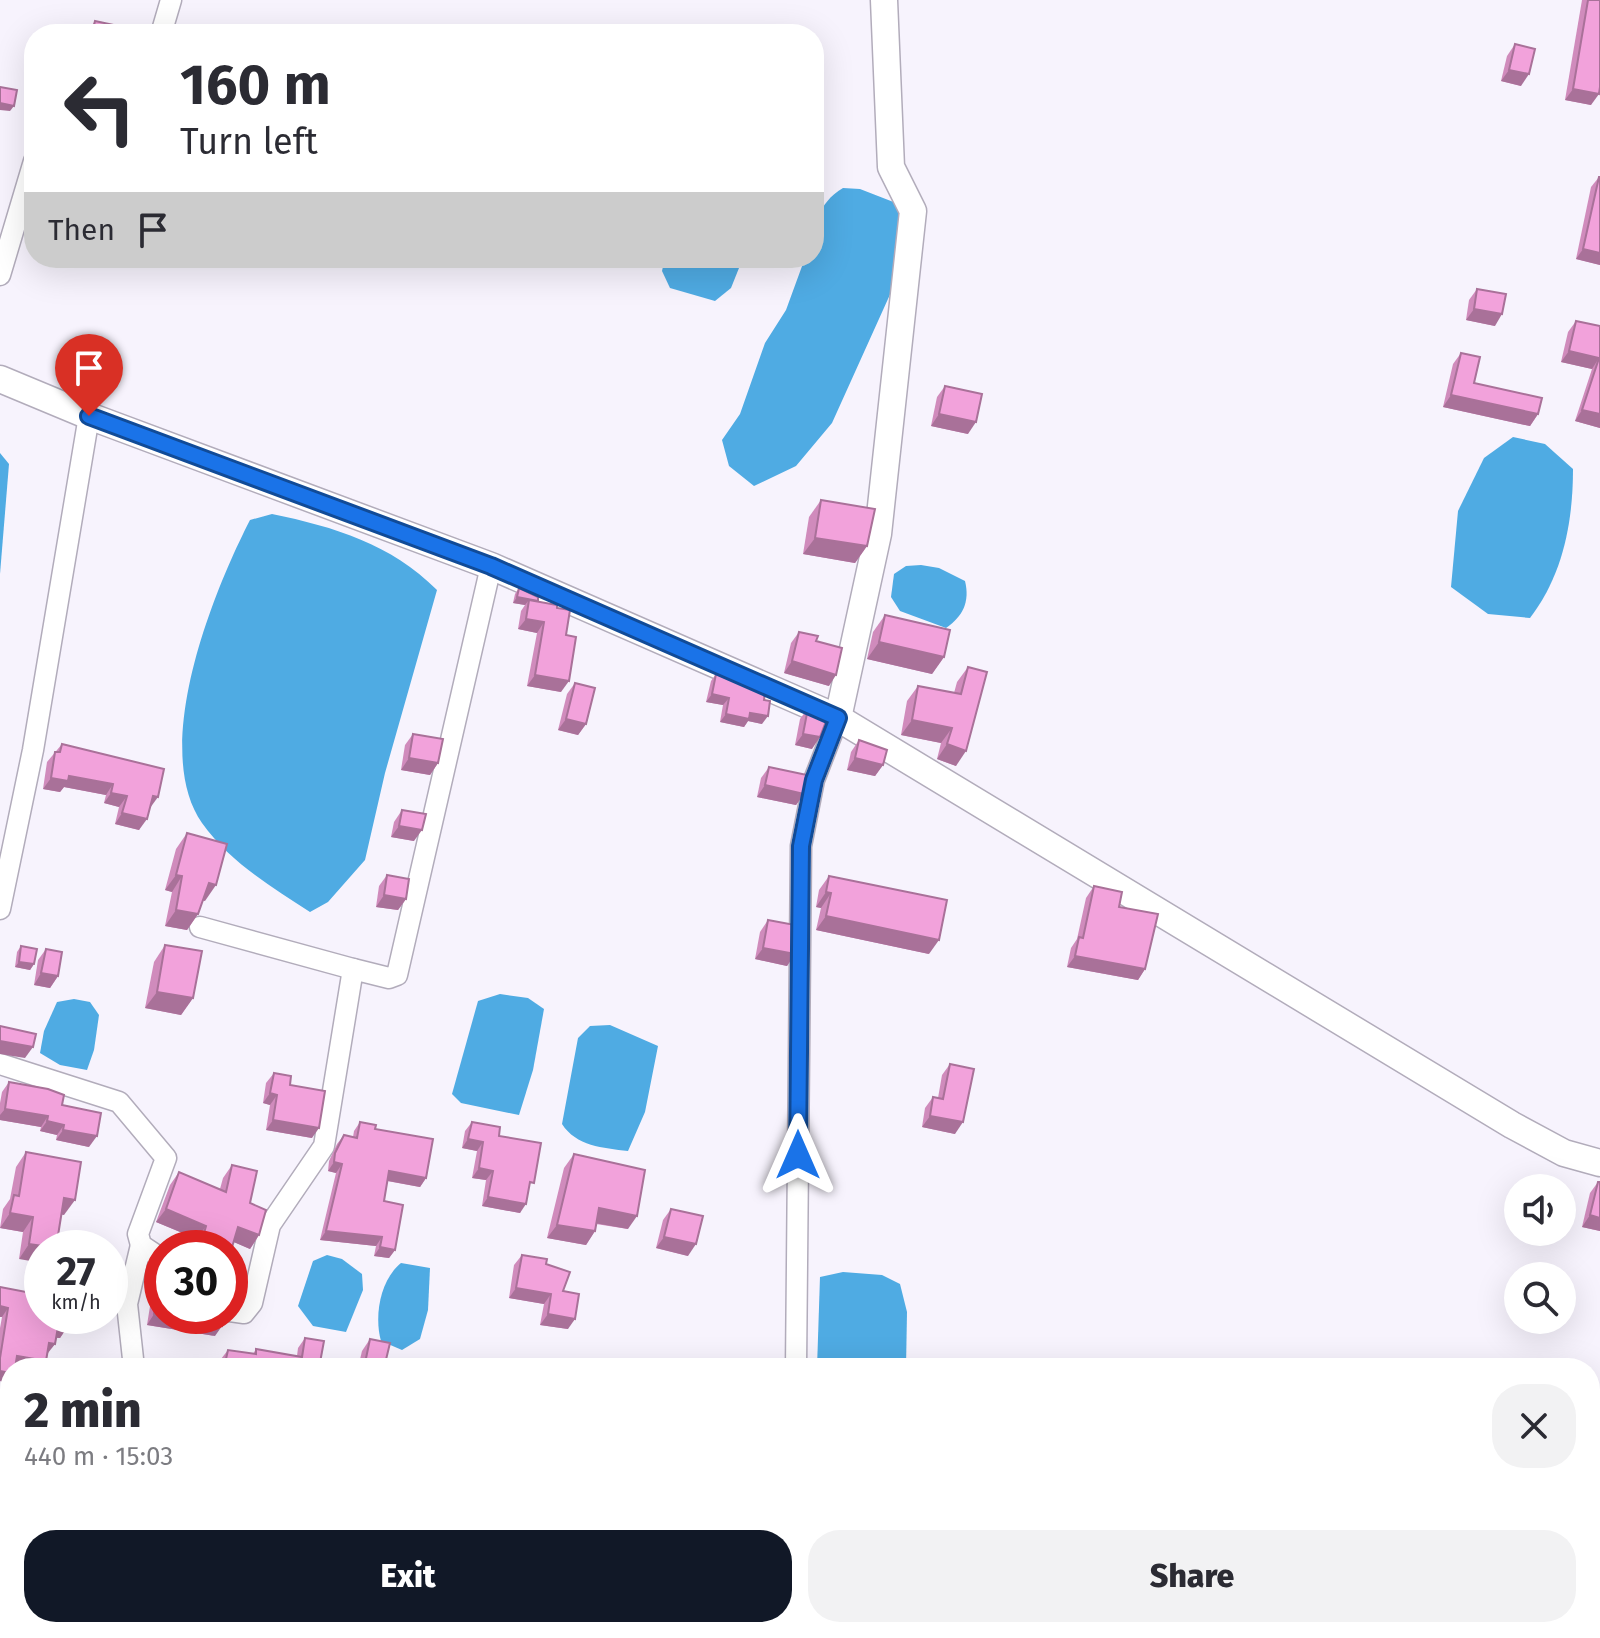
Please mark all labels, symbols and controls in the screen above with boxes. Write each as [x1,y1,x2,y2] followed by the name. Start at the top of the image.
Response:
[180,52,331,119] text: 160 m
[48,56,152,160] icon: left
[180,120,318,164] text: Turn left
[131,208,175,252] icon: arrive
[48,212,115,248] text: Then
[55,334,123,416] pin
[67,346,111,390] icon: arrive
[756,1113,840,1197] position arrow
[1504,1174,1576,1334] map controls
[1504,1174,1576,1246] button: sound
[144,1230,248,1334] speed limit sign: 30
[57,1248,96,1296] text: 27
[1504,1262,1576,1334] button: search
[51,1290,101,1314] text: km/h
[24,1382,142,1440] text: 2 min
[1492,1384,1576,1468] button: close
[24,1441,173,1472] text: 440 m · 15:03
[24,1530,792,1622] button: Exit
[808,1530,1576,1622] button: Share

